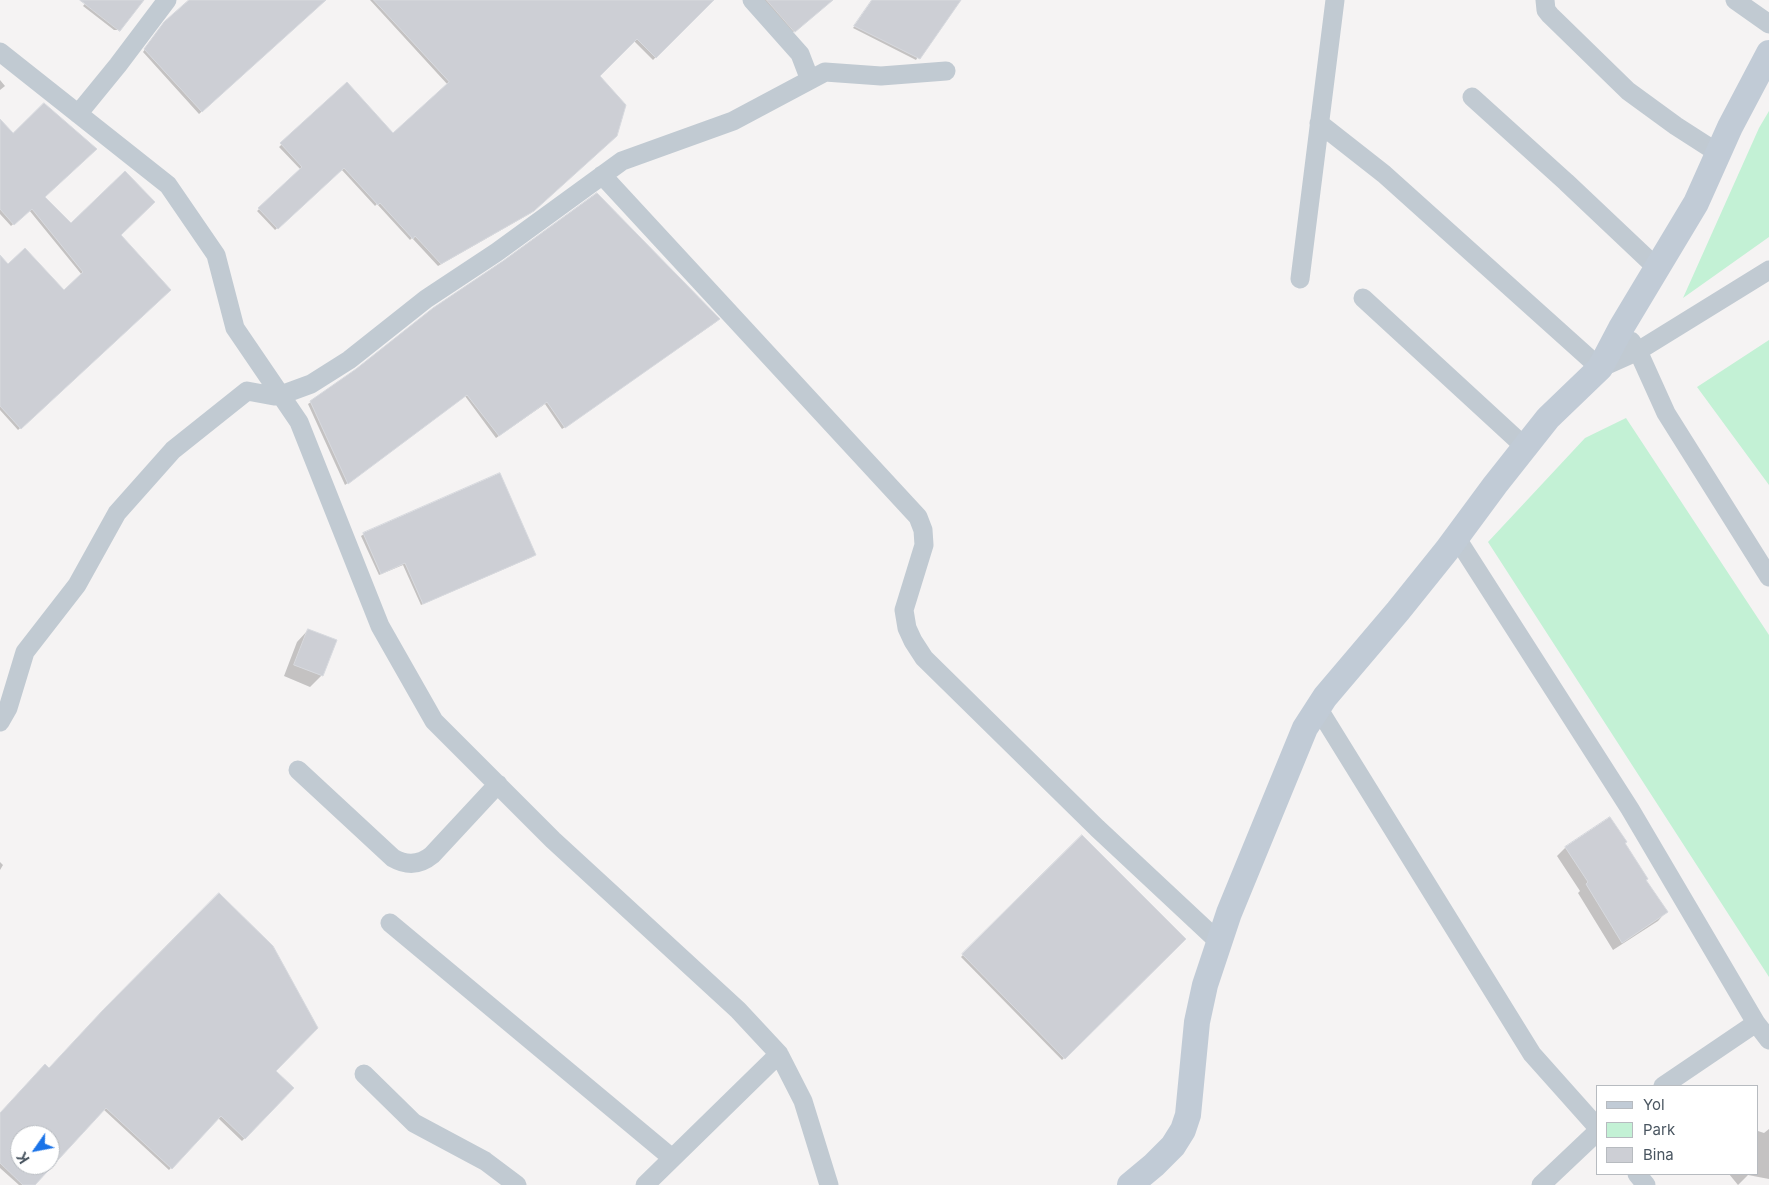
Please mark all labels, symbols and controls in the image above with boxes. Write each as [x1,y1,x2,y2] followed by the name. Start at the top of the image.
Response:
[1596,1085,1759,1175] legend
[1643,1095,1665,1114] text: Yol
[1643,1120,1675,1139] text: Park
[10,1125,60,1175] north arrow
[1643,1145,1674,1164] text: Bina
[13,1149,33,1167] text: K

